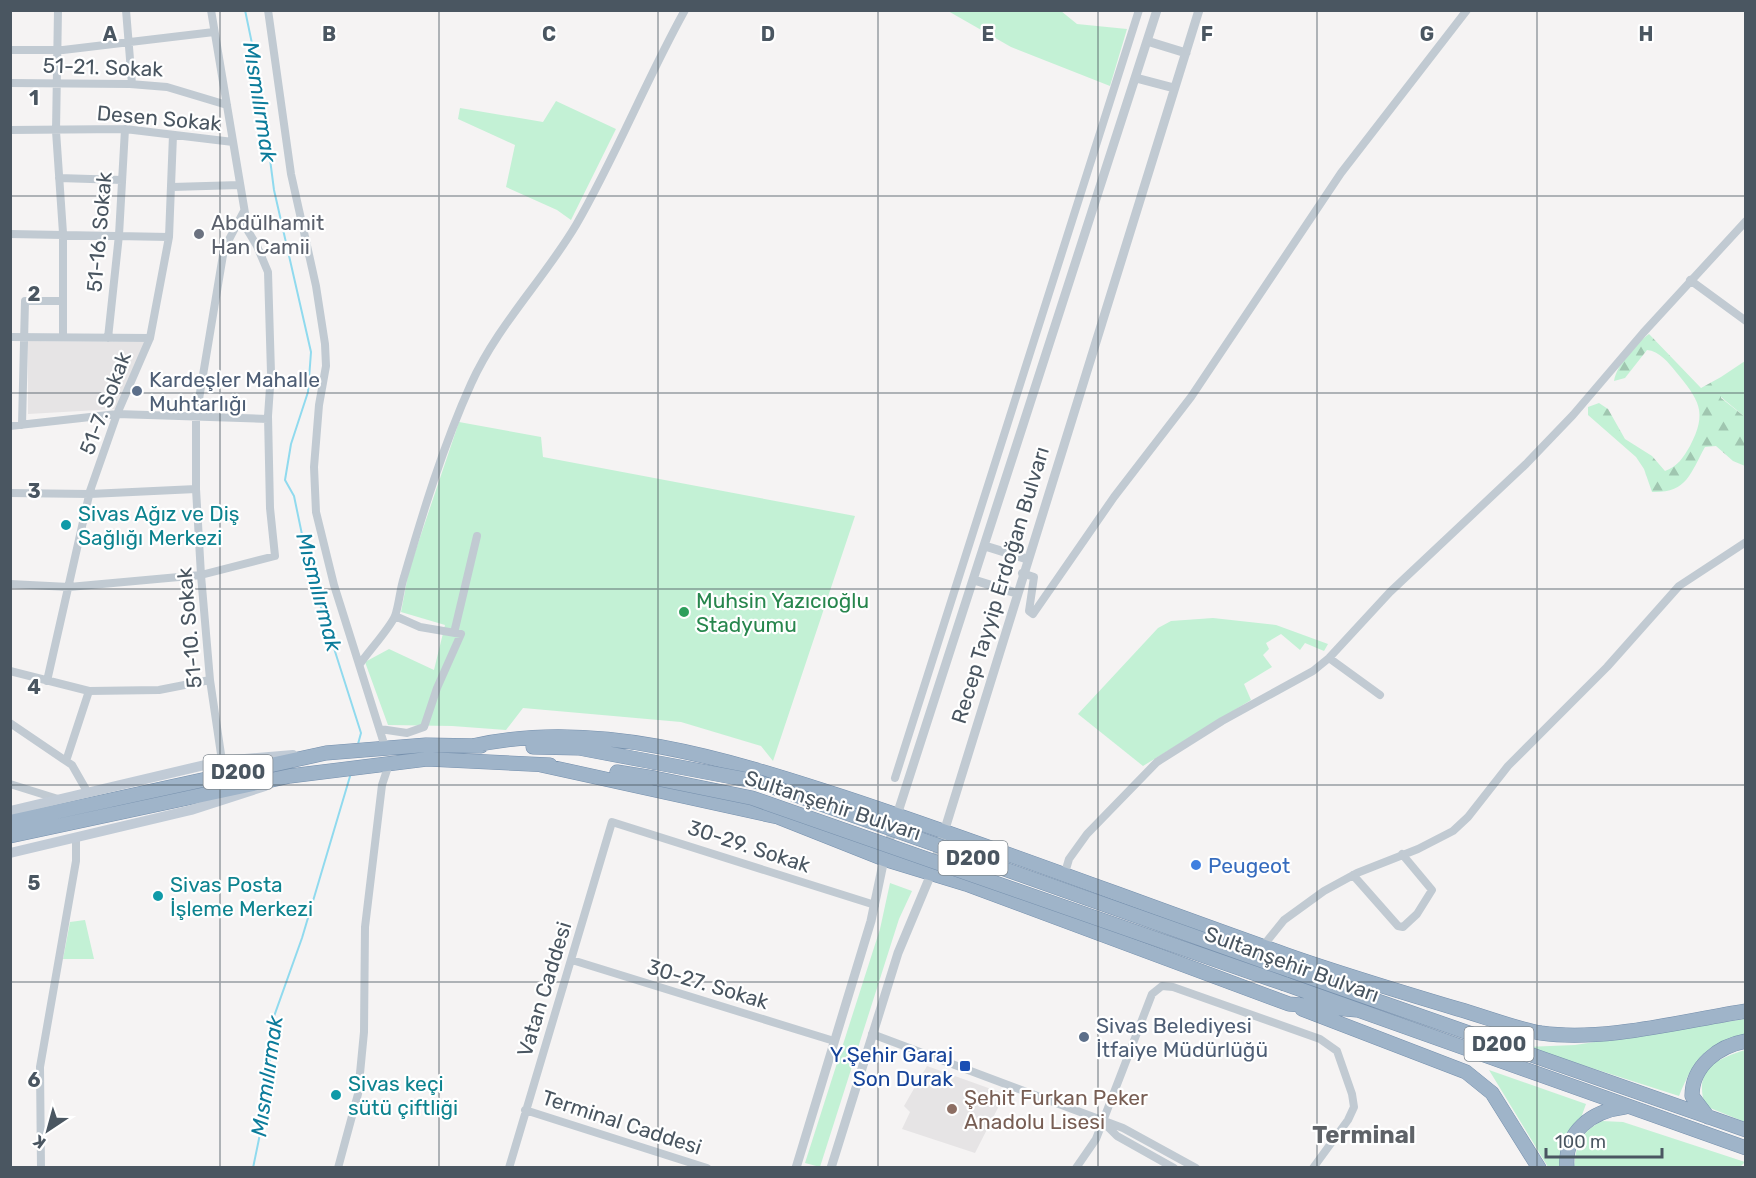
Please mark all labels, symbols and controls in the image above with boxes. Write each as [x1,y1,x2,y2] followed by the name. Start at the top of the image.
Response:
[103,22,118,46] text: A
[322,22,336,46] text: B
[542,22,556,46] text: C
[761,22,775,46] text: D
[982,22,994,46] text: E
[1201,22,1213,46] text: F
[1420,22,1434,46] text: G
[1639,22,1653,46] text: H
[237,40,283,165] water label: Mısmılırmak
[42,52,164,82] street label: 51-21. Sokak
[29,86,39,110] text: 1
[96,100,222,136] street label: Desen Sokak
[81,171,117,293] street label: 51-16. Sokak
[211,210,324,259] place label: Abdülhamit Han Camii
[192,227,206,241] marker: Abdülhamit Han Camii
[28,282,41,306] text: 2
[74,348,136,458] street label: 51-7. Sokak
[149,367,320,416] place label: Kardeşler Mahalle Muhtarlığı
[130,384,144,398] marker: Kardeşler Mahalle Muhtarlığı
[946,444,1054,726] street label: Recep Tayyip Erdoğan Bulvarı
[27,479,41,503] text: 3
[78,501,240,550] place label: Sivas Ağız ve Diş Sağlığı Merkezi
[59,518,73,532] marker: Sivas Ağız ve Diş Sağlığı Merkezi
[290,530,348,655] water label: Mısmılırmak
[171,566,207,689] street label: 51-10. Sokak
[696,588,869,637] place label: Muhsin Yazıcıoğlu Stadyumu
[677,605,691,619] marker: Muhsin Yazıcıoğlu Stadyumu
[27,675,41,699] text: 4
[204,755,272,789] road number: D200
[742,765,924,845] street label: Sultanşehir Bulvarı
[685,814,814,878] street label: 30-29. Sokak
[938,841,1008,875] road number: D200
[1208,853,1290,878] place label: Peugeot
[1189,858,1203,872] marker: Peugeot
[28,871,41,895] text: 5
[170,872,313,921] place label: Sivas Posta İşleme Merkezi
[151,889,165,903] marker: Sivas Posta İşleme Merkezi
[512,918,576,1060] street label: Vatan Caddesi
[1201,921,1383,1007] street label: Sultanşehir Bulvarı
[644,954,772,1014] street label: 30-27. Sokak
[245,1013,289,1138] water label: Mısmılırmak
[1096,1013,1268,1062] place label: Sivas Belediyesi İtfaiye Müdürlüğü
[1464,1027,1534,1061] road number: D200
[1077,1030,1091,1044] marker: Sivas Belediyesi İtfaiye Müdürlüğü
[830,1042,953,1091] place label: Y.Şehir Garaj Son Durak
[958,1059,972,1073] marker: Y.Şehir Garaj Son Durak
[27,1068,41,1092] text: 6
[348,1071,458,1120] place label: Sivas keçi sütü çiftliği
[539,1084,705,1160] street label: Terminal Caddesi
[964,1085,1148,1134] place label: Şehit Furkan Peker Anadolu Lisesi
[329,1088,343,1102] marker: Sivas keçi sütü çiftliği
[18,1100,78,1160] north arrow
[945,1102,959,1116] marker: Şehit Furkan Peker Anadolu Lisesi
[1312,1121,1416,1149] district label: Terminal
[1546,1121,1662,1159] scale bar
[29,1131,49,1153] text: K
[1555,1131,1606,1153] text: 100 m

